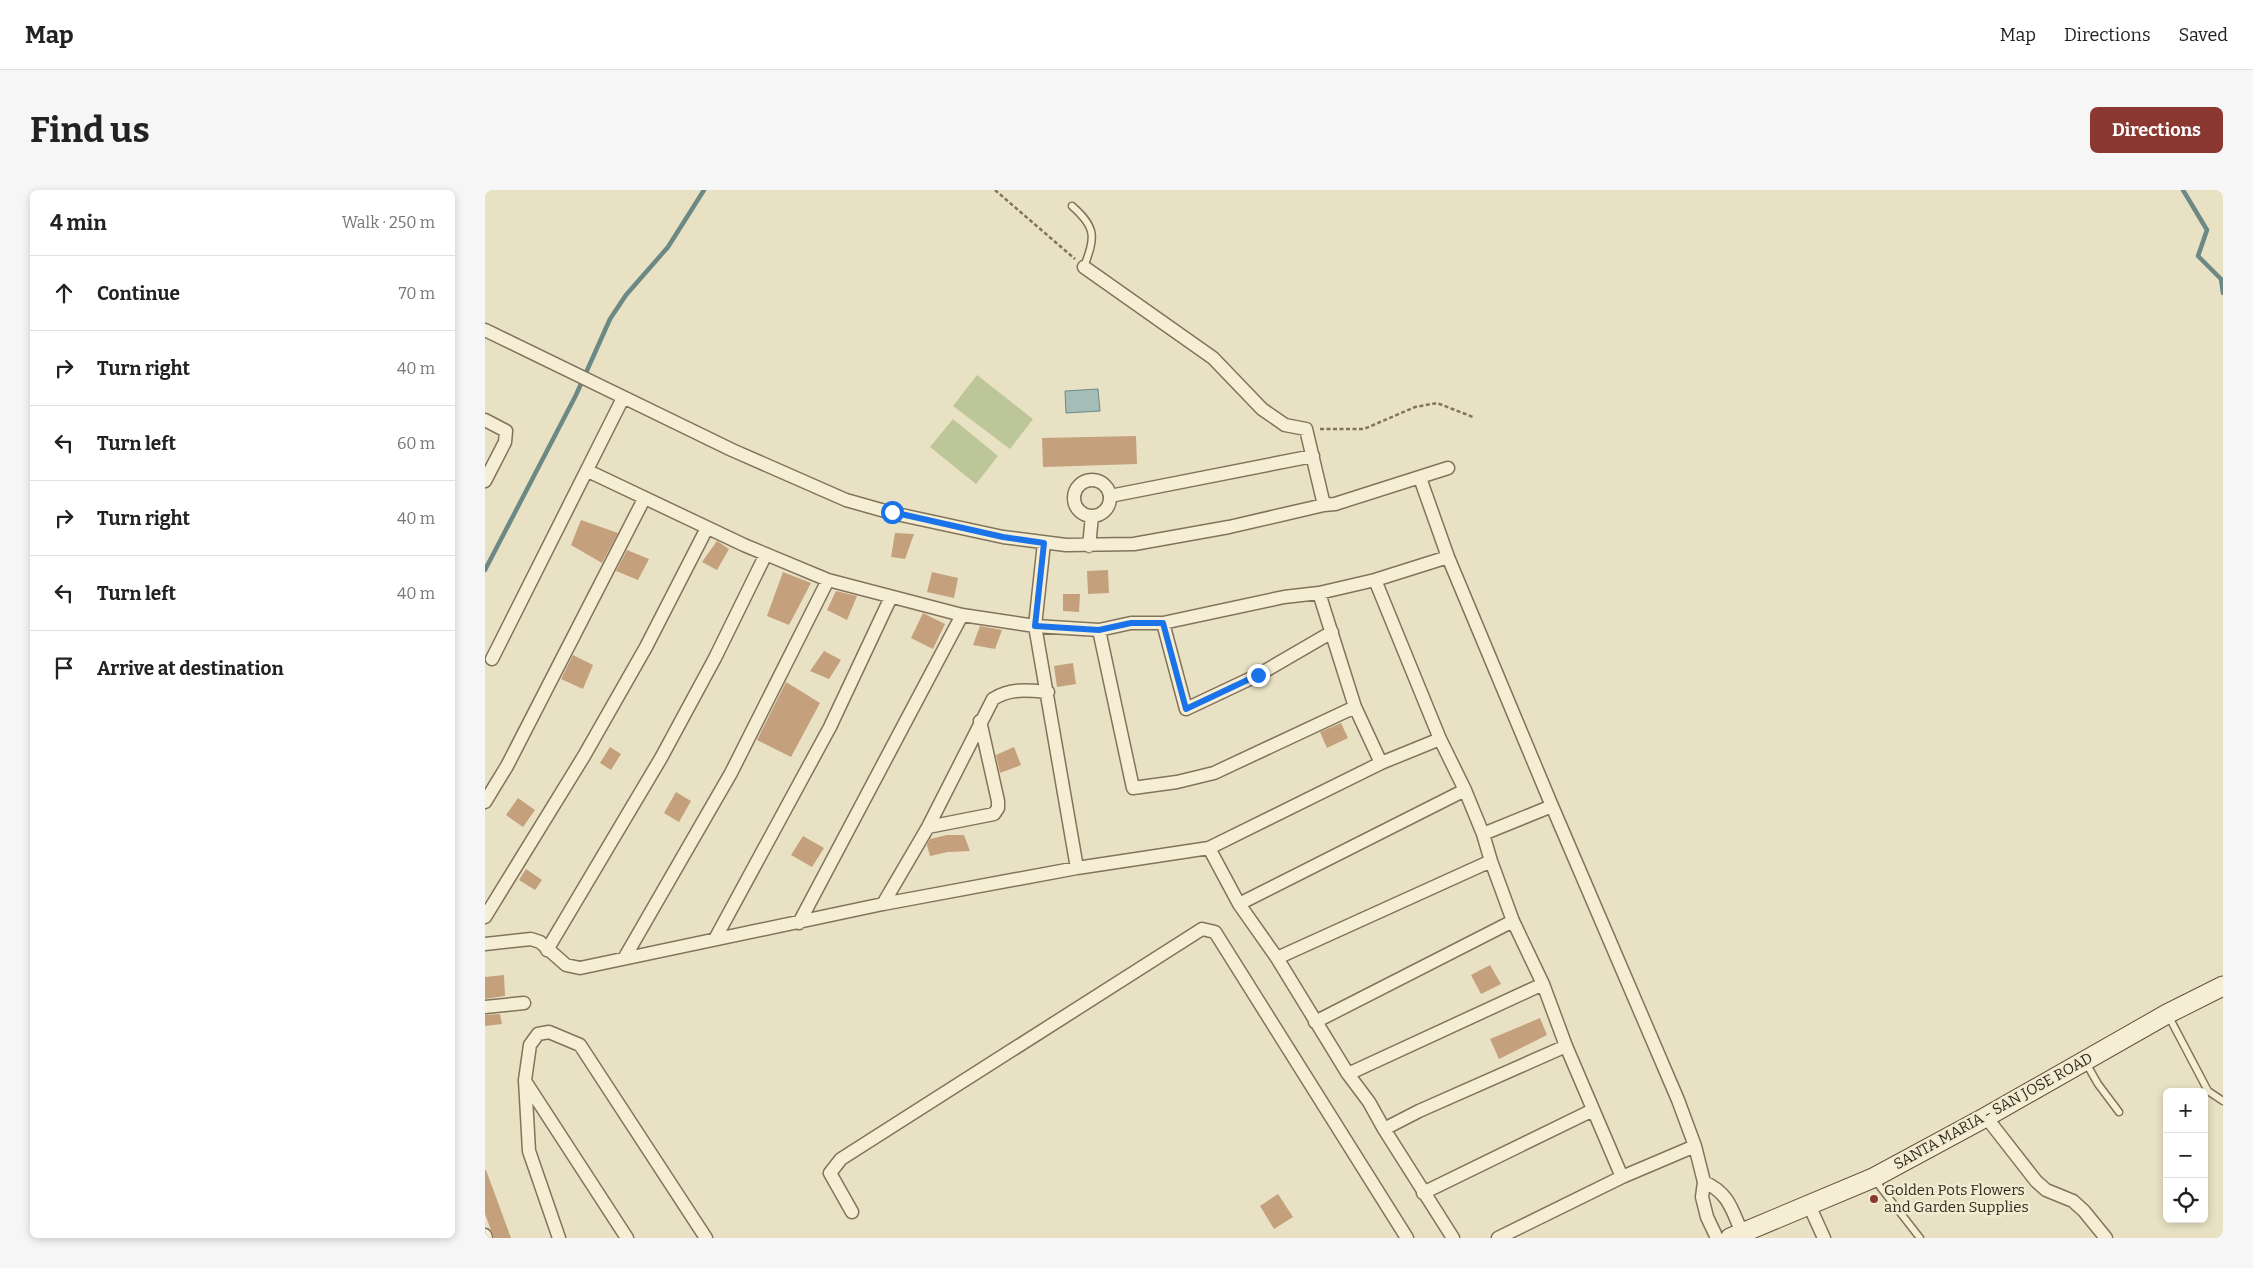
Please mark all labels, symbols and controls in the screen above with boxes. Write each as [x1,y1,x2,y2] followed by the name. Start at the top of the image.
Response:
[25,21,74,49] text: Map
[2000,24,2036,46] text: Map
[2064,24,2151,46] text: Directions
[2179,24,2228,46] text: Saved
[2090,107,2223,153] button: Directions
[30,109,150,151] text: Find us
[50,210,107,236] text: 4 min
[342,213,435,232] text: Walk · 250 m
[50,279,78,307] icon: ahead
[97,282,180,305] text: Continue
[399,284,435,303] text: 70 m
[50,354,78,382] icon: right
[97,357,190,380] text: Turn right
[397,359,435,378] text: 40 m
[50,429,78,457] icon: left
[97,432,176,455] text: Turn left
[397,434,435,453] text: 60 m
[881,501,904,524] route start
[50,504,78,532] icon: right
[97,507,190,530] text: Turn right
[397,509,435,528] text: 40 m
[50,579,78,607] icon: left
[97,582,176,605] text: Turn left
[397,584,435,603] text: 40 m
[50,654,78,682] icon: arrive
[97,657,284,680] text: Arrive at destination
[1247,664,1270,687] route end
[1890,1049,2096,1173] street label: SANTA MARIA - SAN JOSE ROAD
[2163,1088,2208,1223] map controls
[2163,1088,2208,1133] button: +
[2163,1133,2208,1178] button: −
[2163,1178,2208,1223] button: locate
[1884,1181,2029,1216] place label: Golden Pots Flowers and Garden Supplies
[1868,1193,1880,1205] marker: Golden Pots Flowers and Garden Supplies

